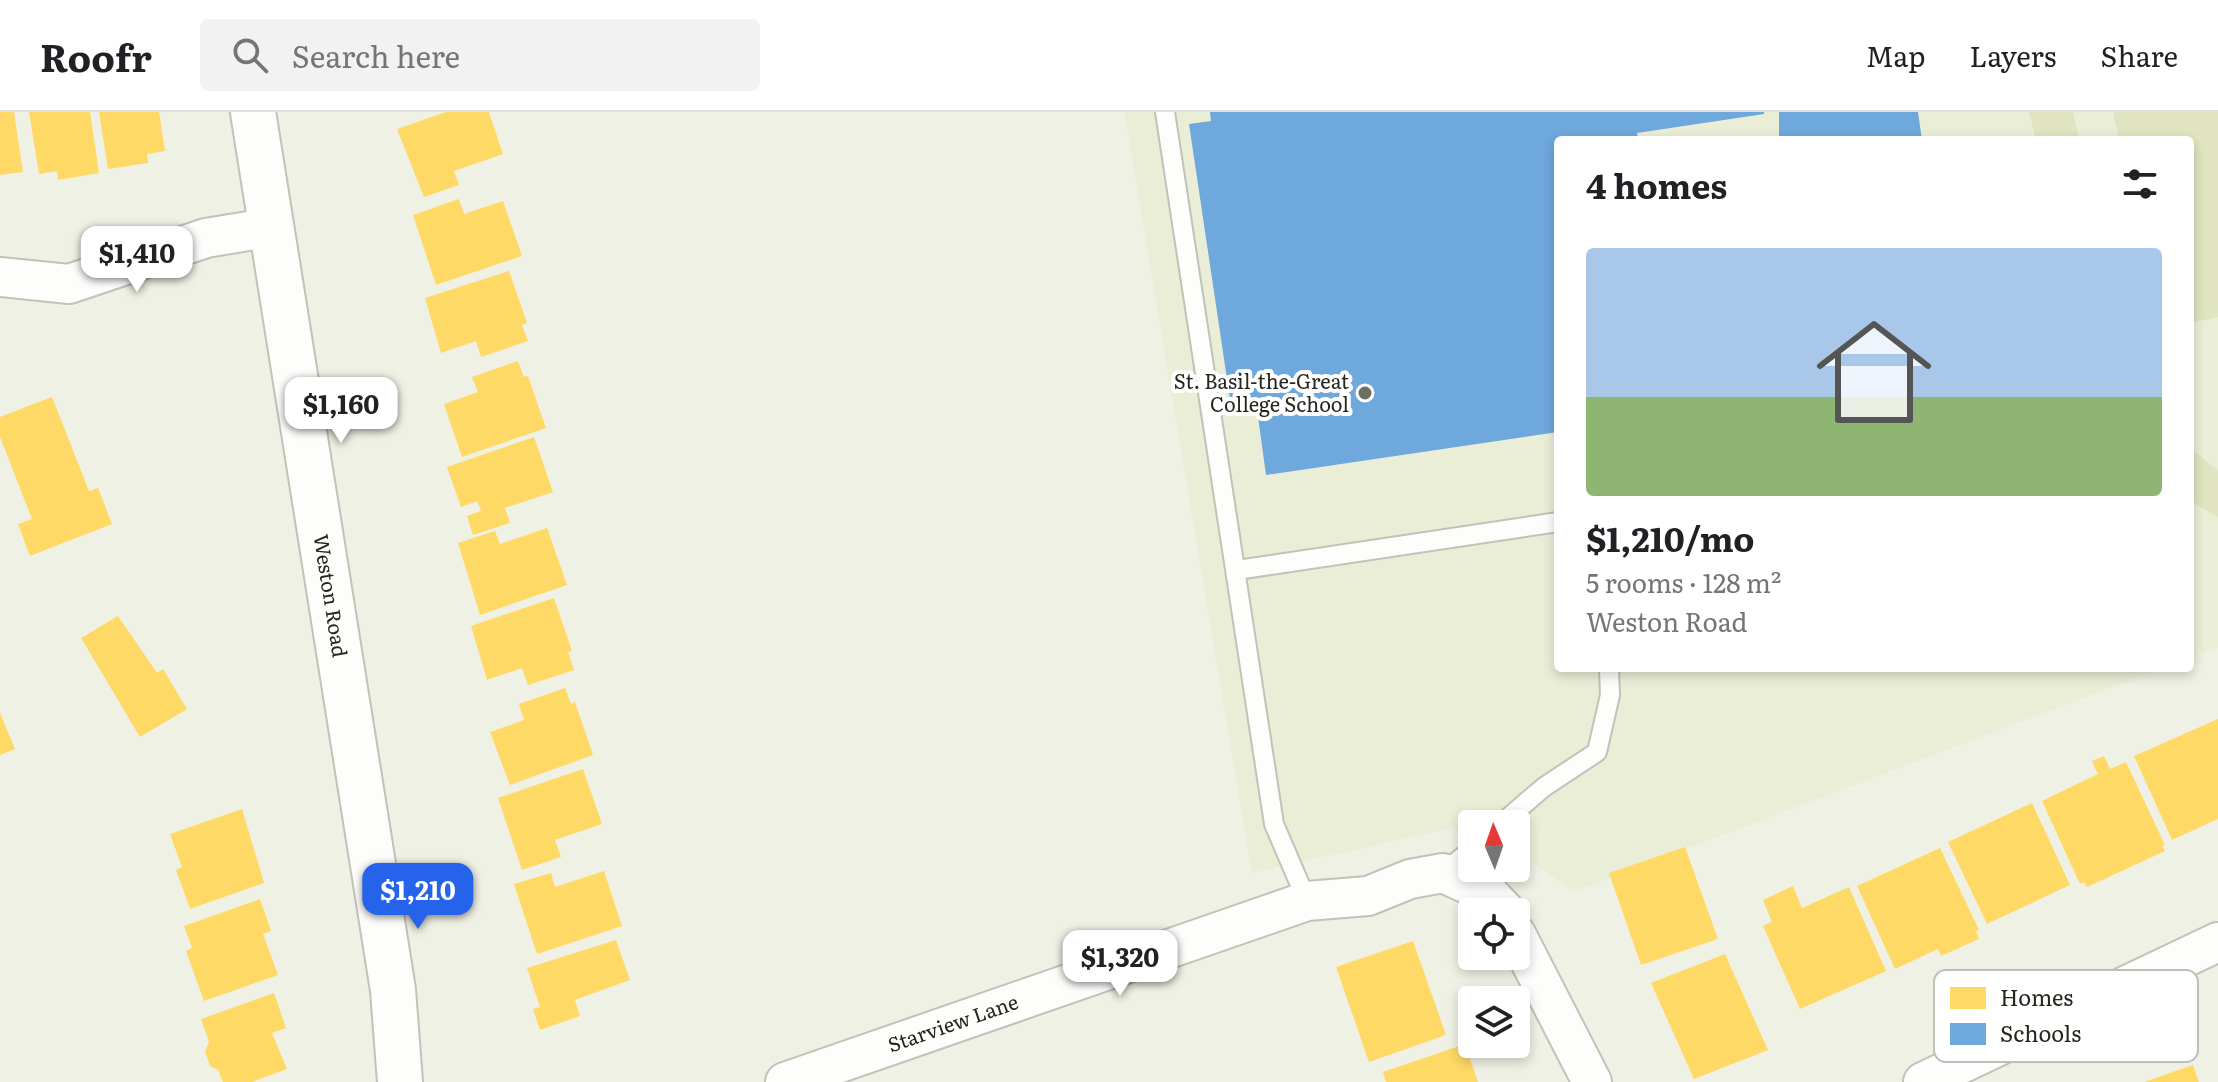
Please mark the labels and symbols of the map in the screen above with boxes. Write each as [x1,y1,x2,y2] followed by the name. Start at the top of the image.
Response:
[72,226,202,294] pin: $1,410
[1174,365,1349,418] place label: St. Basil-the-Great College School
[276,377,406,445] pin: $1,160
[1356,384,1374,402] marker: St. Basil-the-Great College School
[308,532,357,659] street label: Weston Road
[1458,810,1530,882] north arrow
[353,863,483,931] pin: $1,210
[1055,930,1185,998] pin: $1,320
[1934,970,2198,1062] legend
[2000,980,2073,1013] text: Homes
[883,985,1022,1058] street label: Starview Lane
[2000,1016,2081,1049] text: Schools

